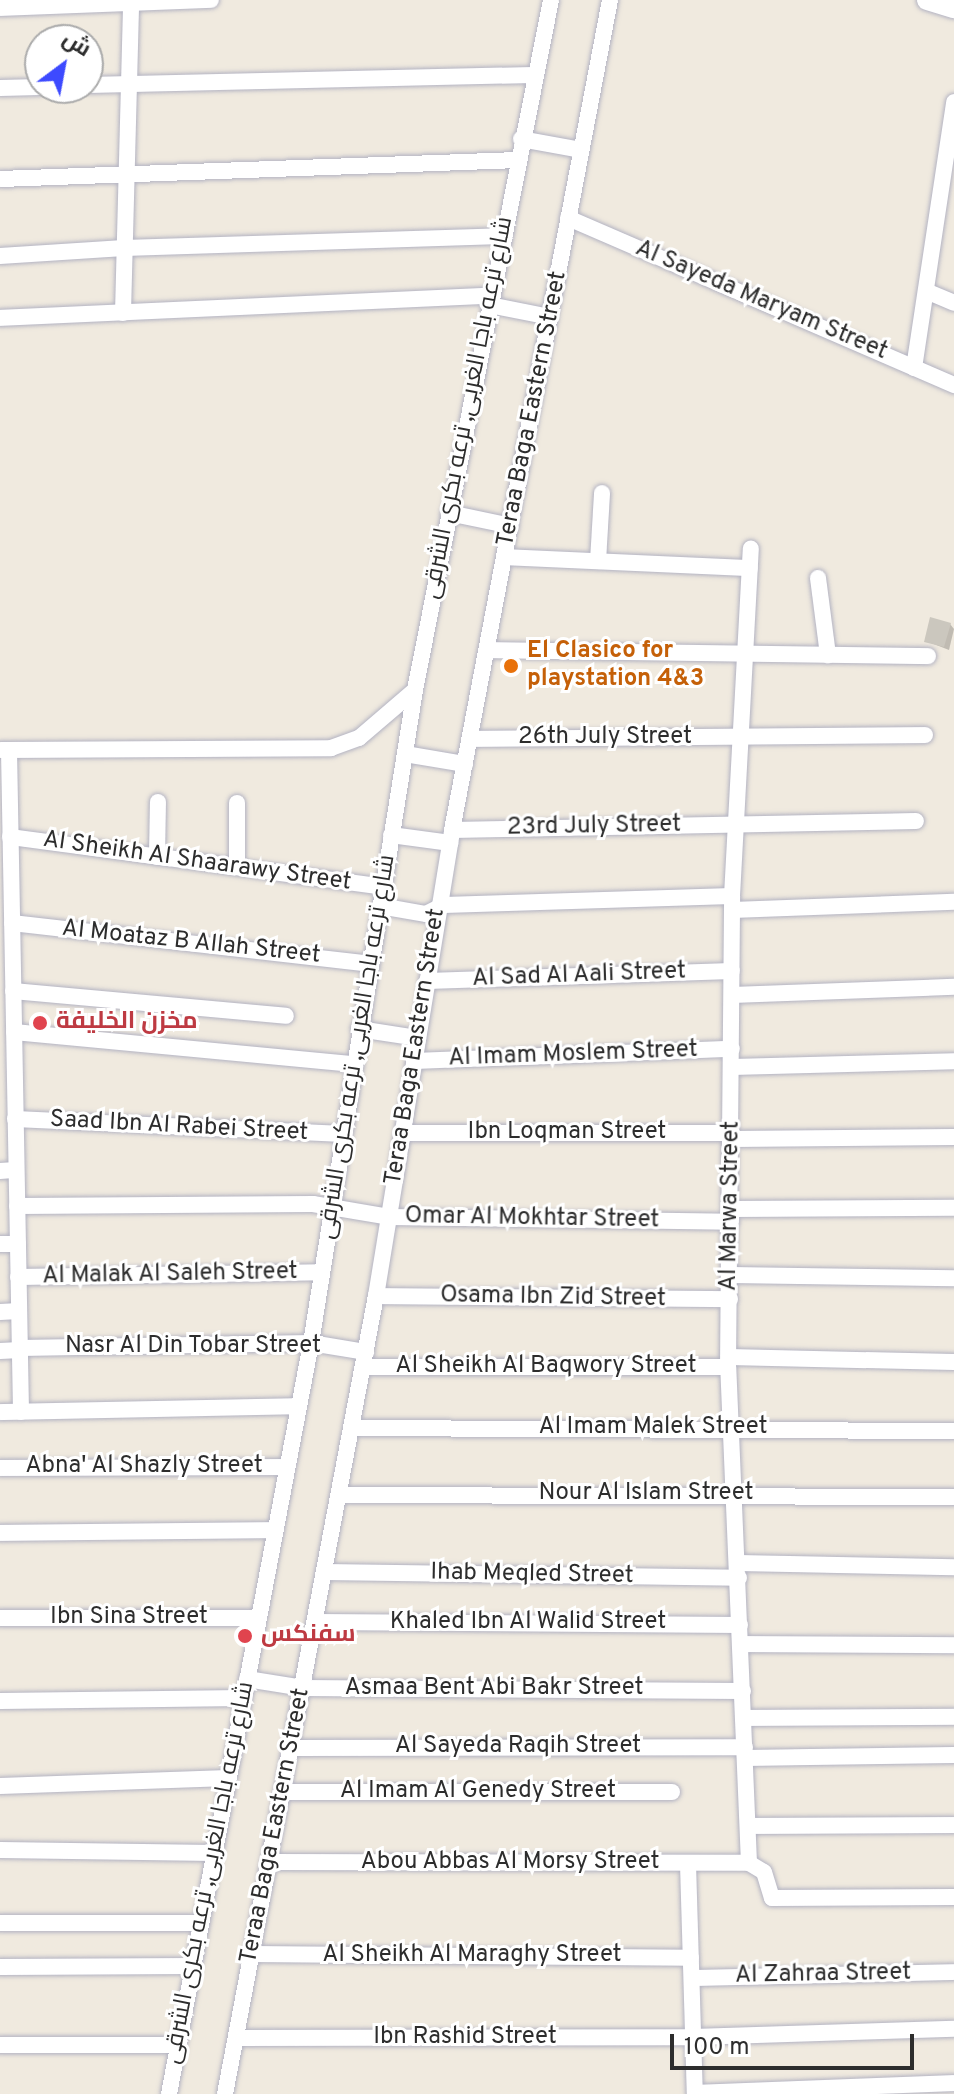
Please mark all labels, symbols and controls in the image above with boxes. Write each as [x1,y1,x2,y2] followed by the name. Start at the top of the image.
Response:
[24,24,104,104] north arrow
[57,26,95,64] text: ش
[418,215,520,601] street label: شارع ترعه باجا الغربى, ترعه بكرى الشرقى
[631,235,891,367] street label: Al Sayeda Maryam Street
[492,269,574,549] street label: Teraa Baga Eastern Street
[527,638,704,694] place label: El Clasico for playstation 4&3
[502,657,520,675] marker: El Clasico for playstation 4&3
[518,724,692,752] street label: 26th July Street
[507,811,681,843] street label: 23rd July Street
[40,826,354,898] street label: Al Sheikh Al Shaarawy Street
[313,853,403,1241] street label: شارع ترعه باجا الغربى, ترعه بكرى الشرقى
[380,906,452,1188] street label: Teraa Baga Eastern Street
[60,915,322,971] street label: Al Moataz B Allah Street
[471,958,687,994] street label: Al Sad Al Aali Street
[56,1009,198,1037] place label: مخزن الخليفة
[31,1014,49,1032] marker: مخزن الخليفة
[448,1036,698,1074] street label: Al Imam Moslem Street
[49,1106,309,1148] street label: Saad Ibn Al Rabei Street
[468,1119,666,1147] street label: Ibn Loqman Street
[715,1121,747,1291] street label: Al Marwa Street
[404,1202,660,1236] street label: Omar Al Mokhtar Street
[42,1258,298,1292] street label: Al Malak Al Saleh Street
[440,1282,666,1314] street label: Osama Ibn Zid Street
[64,1333,322,1361] street label: Nasr Al Din Tobar Street
[395,1353,697,1381] street label: Al Sheikh Al Baqwory Street
[538,1414,768,1442] street label: Al Imam Malek Street
[25,1453,263,1481] street label: Abna' Al Shazly Street
[538,1480,754,1508] street label: Nour Al Islam Street
[430,1559,634,1591] street label: Ihab Meqled Street
[50,1604,208,1632] street label: Ibn Sina Street
[389,1609,667,1637] street label: Khaled Ibn Al Walid Street
[261,1622,356,1650] place label: سفنكس
[236,1627,254,1645] marker: سفنكس
[344,1675,644,1703] street label: Asmaa Bent Abi Bakr Street
[159,1680,261,2066] street label: شارع ترعه باجا الغربى, ترعه بكرى الشرقى
[235,1686,317,1966] street label: Teraa Baga Eastern Street
[395,1733,641,1761] street label: Al Sayeda Raqih Street
[339,1778,617,1806] street label: Al Imam Al Genedy Street
[359,1849,661,1877] street label: Abou Abbas Al Morsy Street
[322,1942,622,1970] street label: Al Sheikh Al Maraghy Street
[735,1959,911,1991] street label: Al Zahraa Street
[674,2018,918,2068] scale bar
[373,2024,557,2052] street label: Ibn Rashid Street
[684,2033,750,2063] text: 100 m

